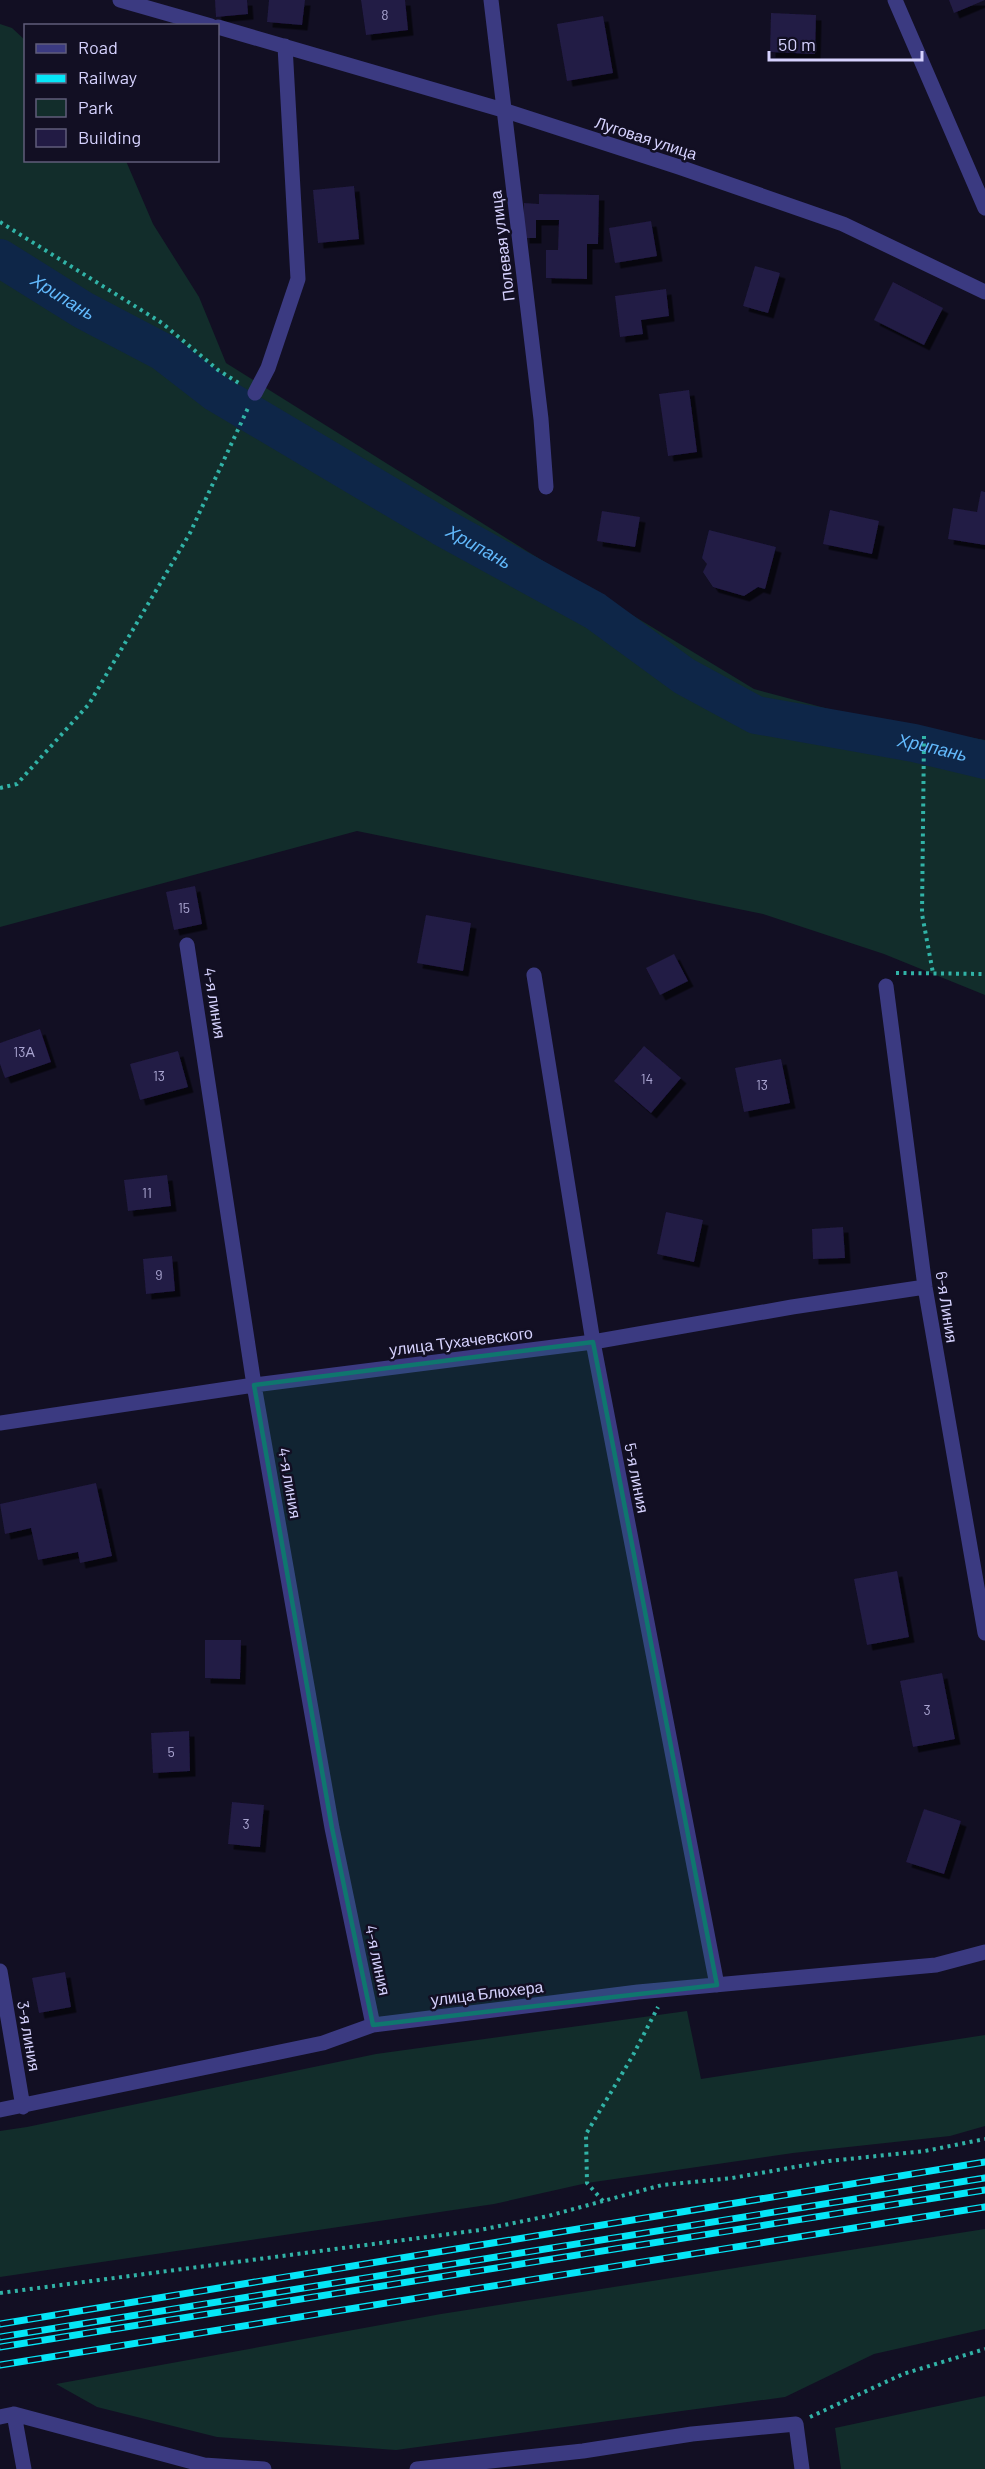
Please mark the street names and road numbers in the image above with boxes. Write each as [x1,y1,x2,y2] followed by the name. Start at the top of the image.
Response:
[593,112,700,163] street label: Луговая улица
[485,190,518,302] street label: Полевая улица
[201,966,230,1040] street label: 4-я линия
[932,1270,963,1344] street label: 6-я Линия
[388,1322,534,1359] street label: улица Тухачевского
[621,1441,654,1515] street label: 5-я линия
[275,1446,306,1520] street label: 4-я линия
[362,1923,395,1997] street label: 4-я линия
[430,1976,544,2009] street label: улица Блюхера
[14,1999,45,2073] street label: 3-я линия

